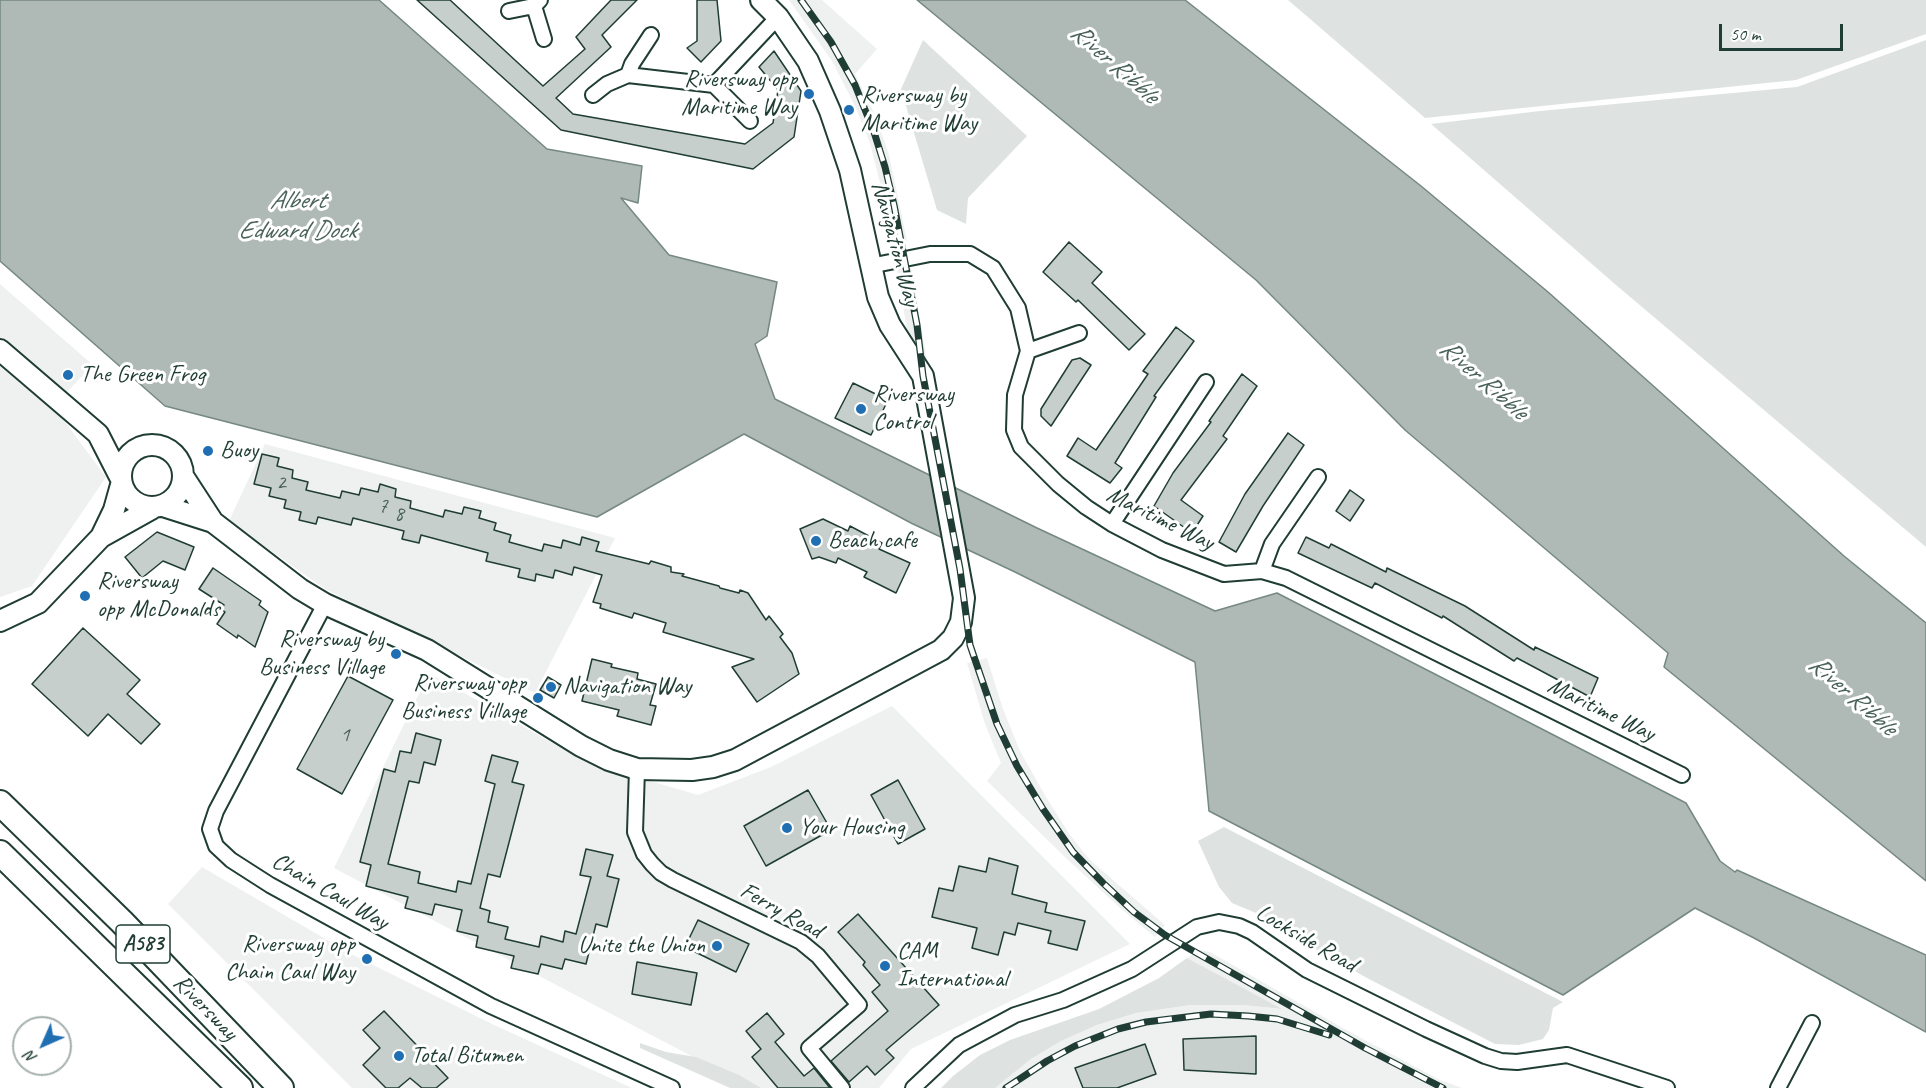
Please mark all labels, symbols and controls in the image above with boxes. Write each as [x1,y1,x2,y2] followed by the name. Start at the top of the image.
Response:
[1722,12,1846,50] scale bar
[1064,17,1164,111] water label: River Ribble
[1730,23,1761,45] text: 50 m
[681,66,797,122] place label: Riversway opp Maritime Way
[861,82,977,138] place label: Riversway by Maritime Way
[802,87,816,101] marker: Riversway opp Maritime Way
[842,103,856,117] marker: Riversway by Maritime Way
[865,178,925,310] street label: Navigation Way
[238,185,356,246] water label: Albert Edward Dock
[1433,333,1533,427] water label: River Ribble
[80,361,205,389] place label: The Green Frog
[61,368,75,382] marker: The Green Frog
[873,381,954,437] place label: Riversway Control
[854,402,868,416] marker: Riversway Control
[220,437,258,465] place label: Buoy
[201,444,215,458] marker: Buoy
[276,470,286,496] house number: 2
[1102,481,1218,557] street label: Maritime Way
[378,493,388,519] house number: 7
[394,501,404,527] house number: 8
[828,527,917,555] place label: Beach cafe
[809,534,823,548] marker: Beach cafe
[97,568,220,624] place label: Riversway opp McDonalds
[78,589,92,603] marker: Riversway opp McDonalds
[259,626,384,682] place label: Riversway by Business Village
[389,647,403,661] marker: Riversway by Business Village
[1802,649,1902,743] water label: River Ribble
[401,670,526,726] place label: Riversway opp Business Village
[1543,672,1659,748] street label: Maritime Way
[563,673,691,701] place label: Navigation Way
[544,680,558,694] marker: Navigation Way
[531,691,545,705] marker: Riversway opp Business Village
[340,722,350,748] house number: 1
[799,814,904,842] place label: Your Housing
[780,821,794,835] marker: Your Housing
[266,847,394,937] street label: Chain Caul Way
[735,877,827,945] street label: Ferry Road
[1250,899,1362,979] street label: Lockside Road
[116,925,170,963] road number: A583
[225,931,355,987] place label: Riversway opp Chain Caul Way
[578,932,705,960] place label: Unite the Union
[897,938,1007,994] place label: CAM International
[710,939,724,953] marker: Unite the Union
[360,952,374,966] marker: Riversway opp Chain Caul Way
[878,959,892,973] marker: CAM International
[167,969,243,1047] street label: Riversway
[12,1016,72,1076] north arrow
[411,1042,523,1070] place label: Total Bitumen
[20,1047,41,1068] text: N
[392,1049,406,1063] marker: Total Bitumen

